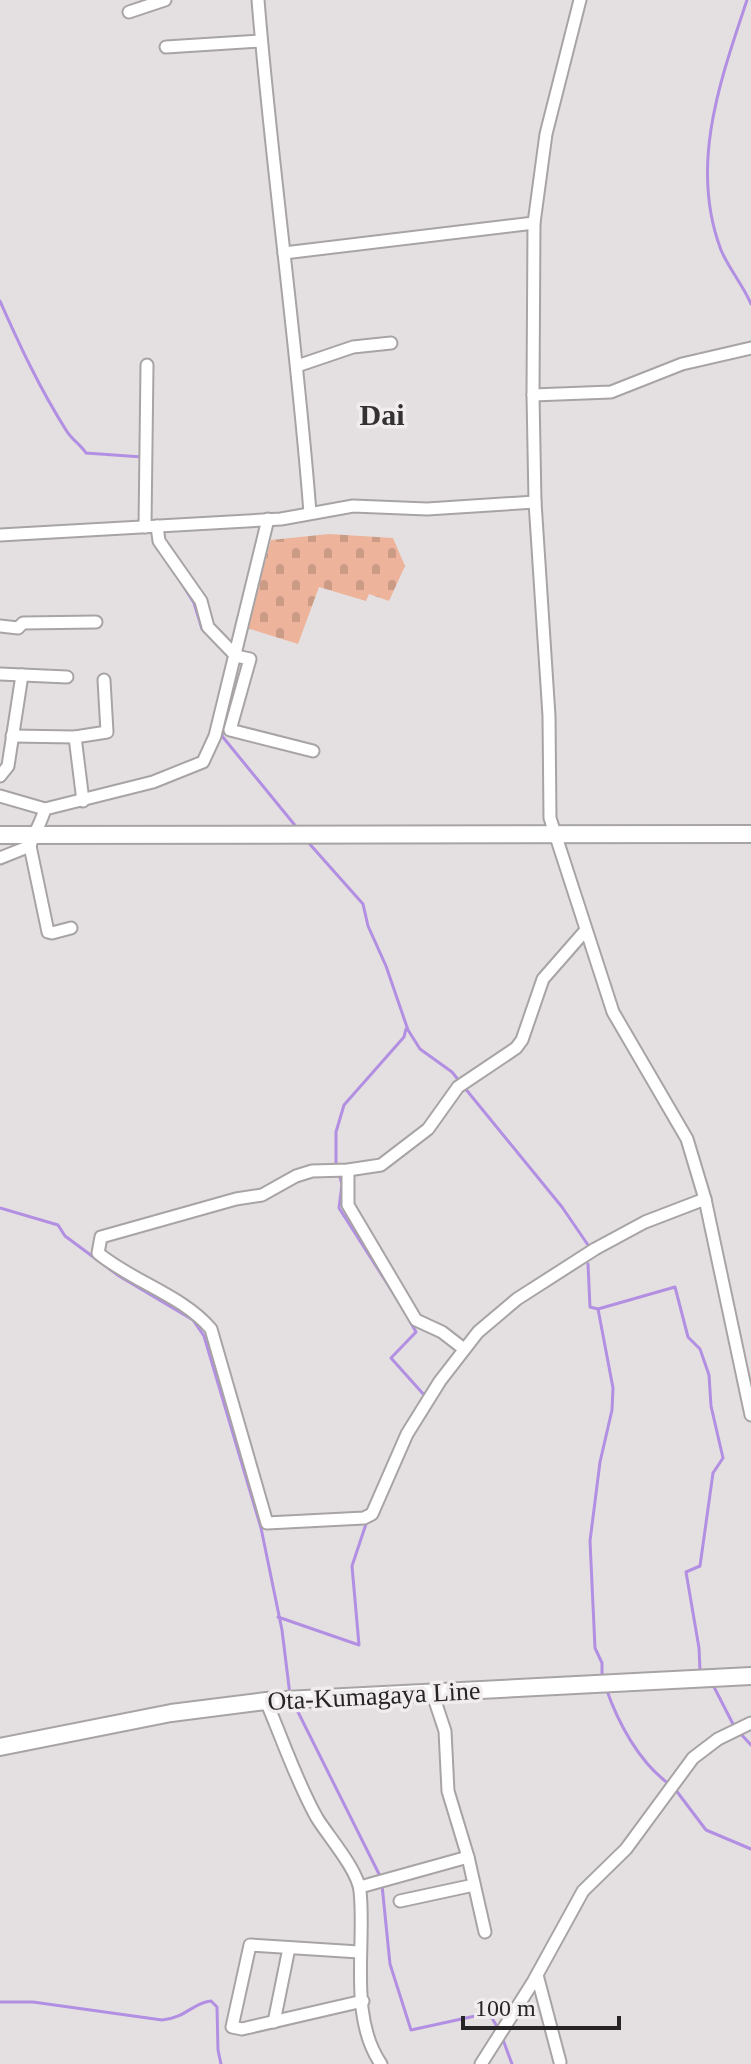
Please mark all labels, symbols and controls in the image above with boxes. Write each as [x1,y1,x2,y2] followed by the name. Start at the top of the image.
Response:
[360,398,405,431] district label: Dai
[267,1676,481,1716] street label: Ota-Kumagaya Line
[463,1980,619,2030] scale bar
[475,1995,536,2021] text: 100 m

